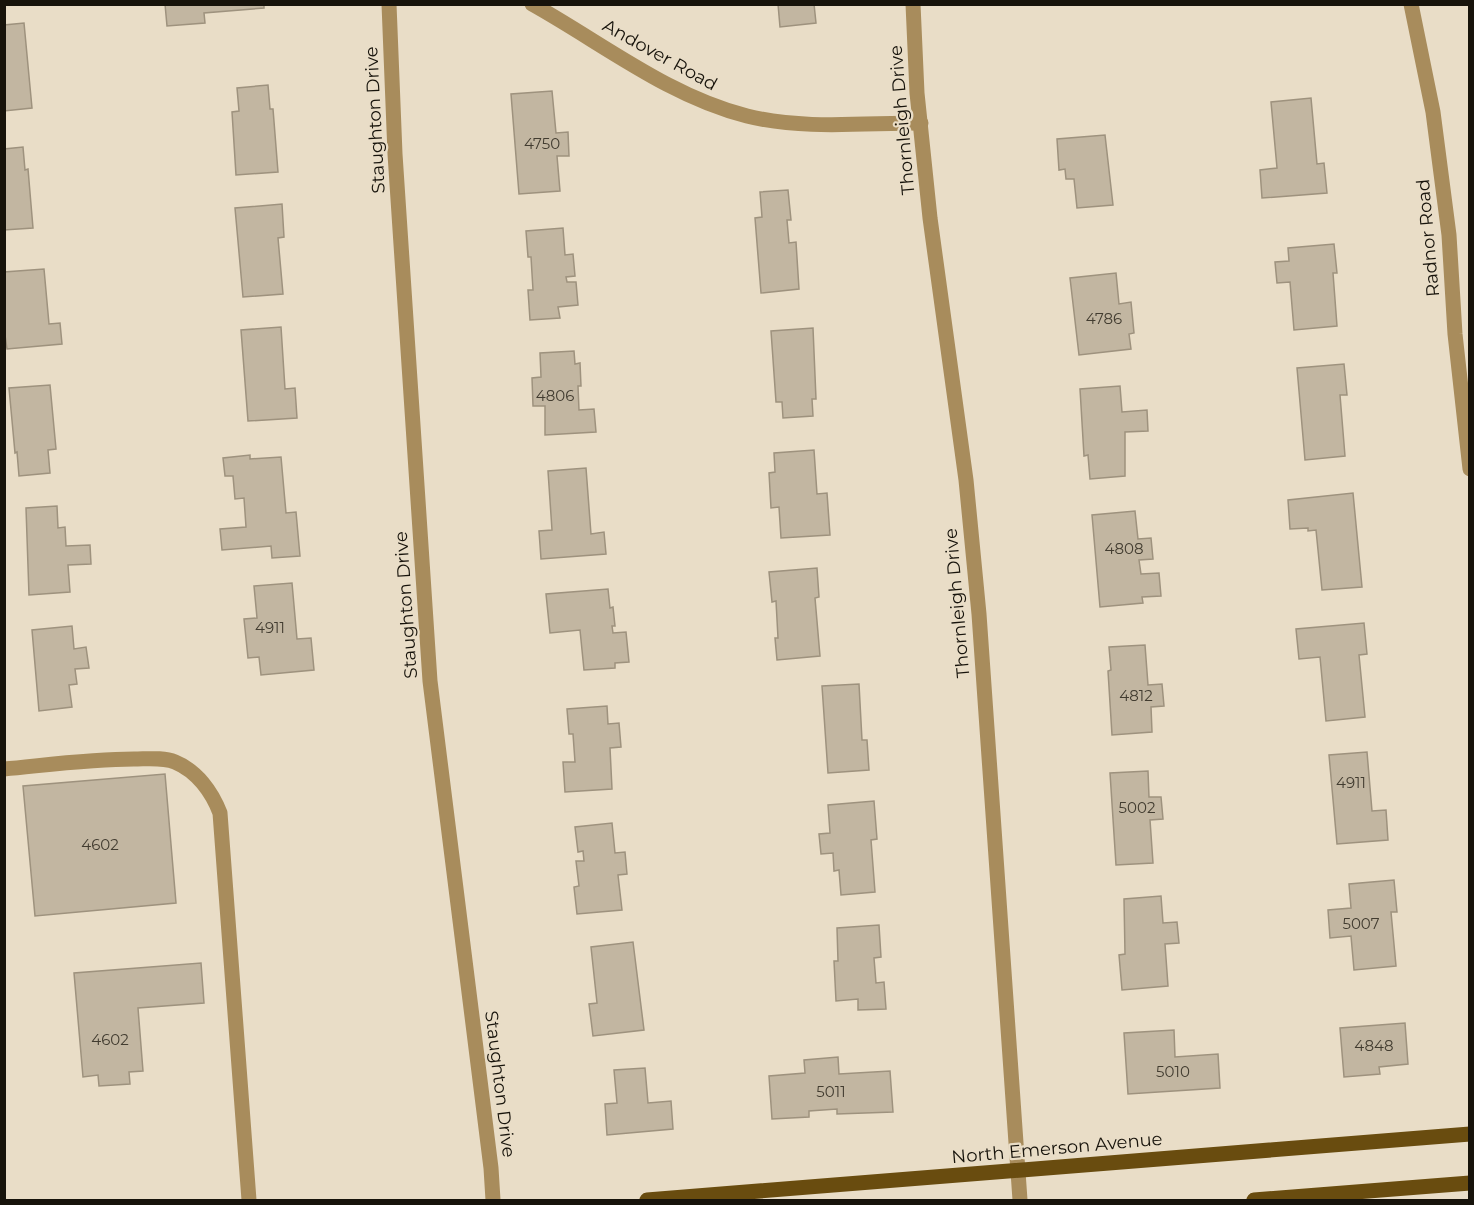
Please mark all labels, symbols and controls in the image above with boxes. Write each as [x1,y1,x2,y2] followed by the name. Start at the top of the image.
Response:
[599,14,721,96] street label: Andover Road
[884,44,919,196] street label: Thornleigh Drive
[360,46,390,194] street label: Staughton Drive
[524,134,560,153] house number: 4750
[1412,178,1444,298] street label: Radnor Road
[1086,309,1122,328] house number: 4786
[536,386,574,405] house number: 4806
[939,527,974,679] street label: Thornleigh Drive
[390,531,422,679] street label: Staughton Drive
[1104,539,1144,558] house number: 4808
[255,618,285,637] house number: 4911
[1119,686,1153,705] house number: 4812
[1336,773,1366,792] house number: 4911
[1119,798,1155,817] house number: 5002
[81,835,119,854] house number: 4602
[1342,914,1380,933] house number: 5007
[480,1009,520,1159] street label: Staughton Drive
[91,1030,129,1049] house number: 4602
[1354,1036,1394,1055] house number: 4848
[1156,1062,1190,1081] house number: 5010
[816,1082,846,1101] house number: 5011
[951,1128,1164,1168] street label: North Emerson Avenue

